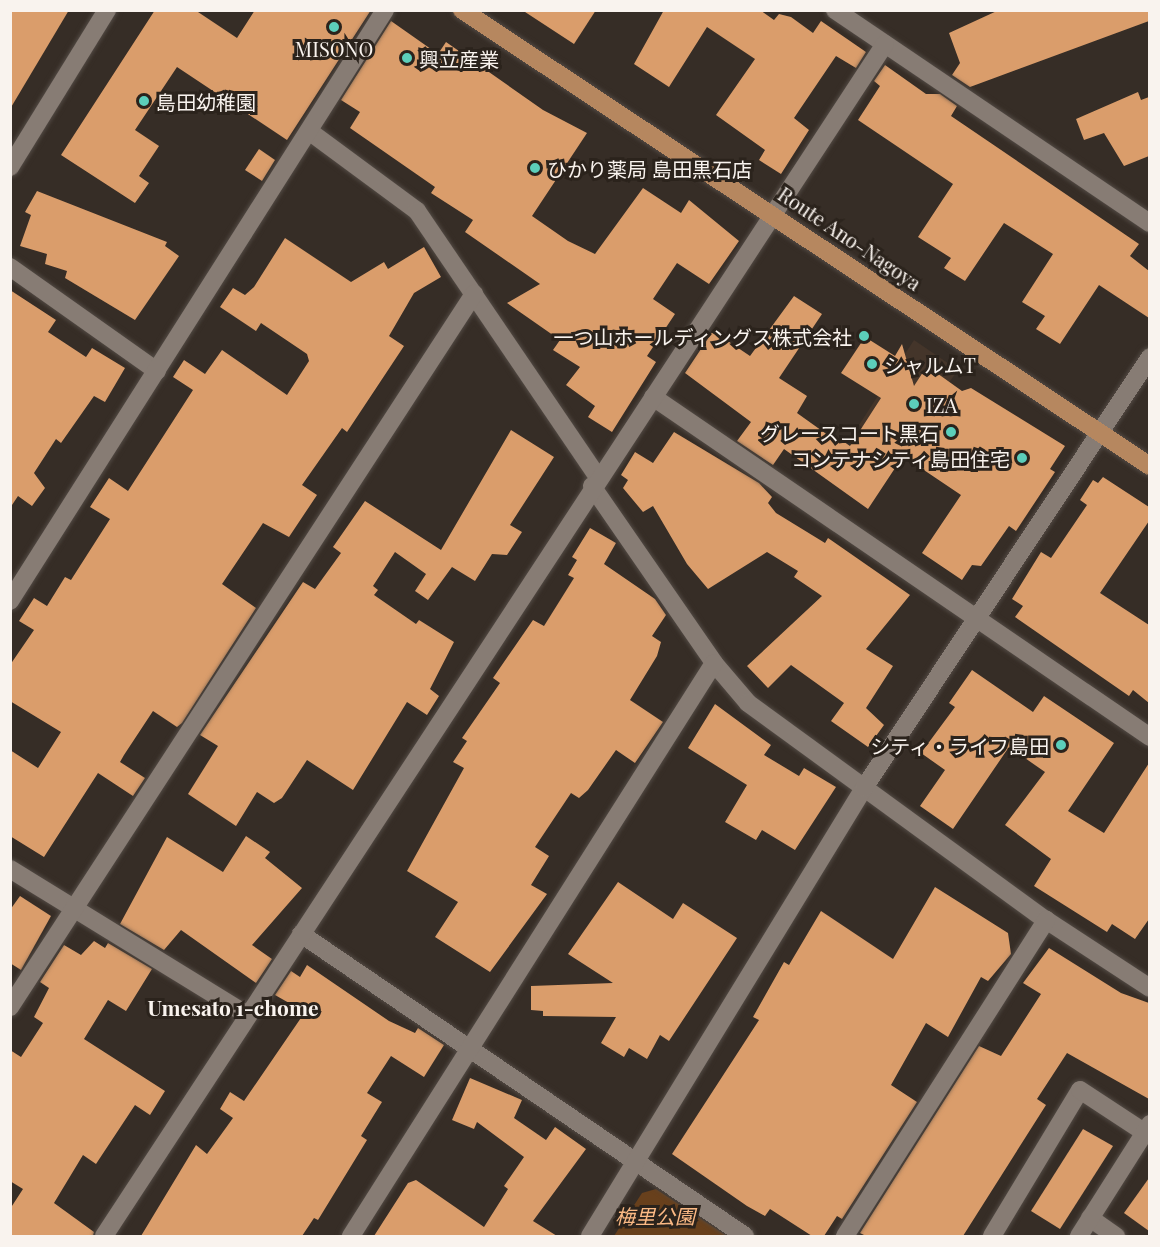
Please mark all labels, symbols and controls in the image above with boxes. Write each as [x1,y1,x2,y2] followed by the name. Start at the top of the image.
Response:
[327,20,341,34] marker: MISONO
[295,36,373,60] place label: MISONO
[419,46,499,70] place label: 興立産業
[400,51,414,65] marker: 興立産業
[156,89,256,113] place label: 島田幼稚園
[137,94,151,108] marker: 島田幼稚園
[547,156,752,180] place label: ひかり薬局 島田黒石店
[528,161,542,175] marker: ひかり薬局 島田黒石店
[774,181,926,295] street label: Route Ano-Nagoya
[552,324,852,348] place label: 一つ山ホールディングス株式会社
[857,329,871,343] marker: 一つ山ホールディングス株式会社
[884,352,976,376] place label: シャルムT
[865,357,879,371] marker: シャルムT
[926,392,957,416] place label: IZA
[907,397,921,411] marker: IZA
[759,420,939,444] place label: グレースコート黒石
[944,425,958,439] marker: グレースコート黒石
[790,446,1010,470] place label: コンテナシティ島田住宅
[1015,451,1029,465] marker: コンテナシティ島田住宅
[869,733,1049,757] place label: シティ・ライフ島田
[1054,738,1068,752] marker: シティ・ライフ島田
[147,994,319,1020] district label: Umesato 1-chome
[615,1203,695,1227] park label: 梅里公園

